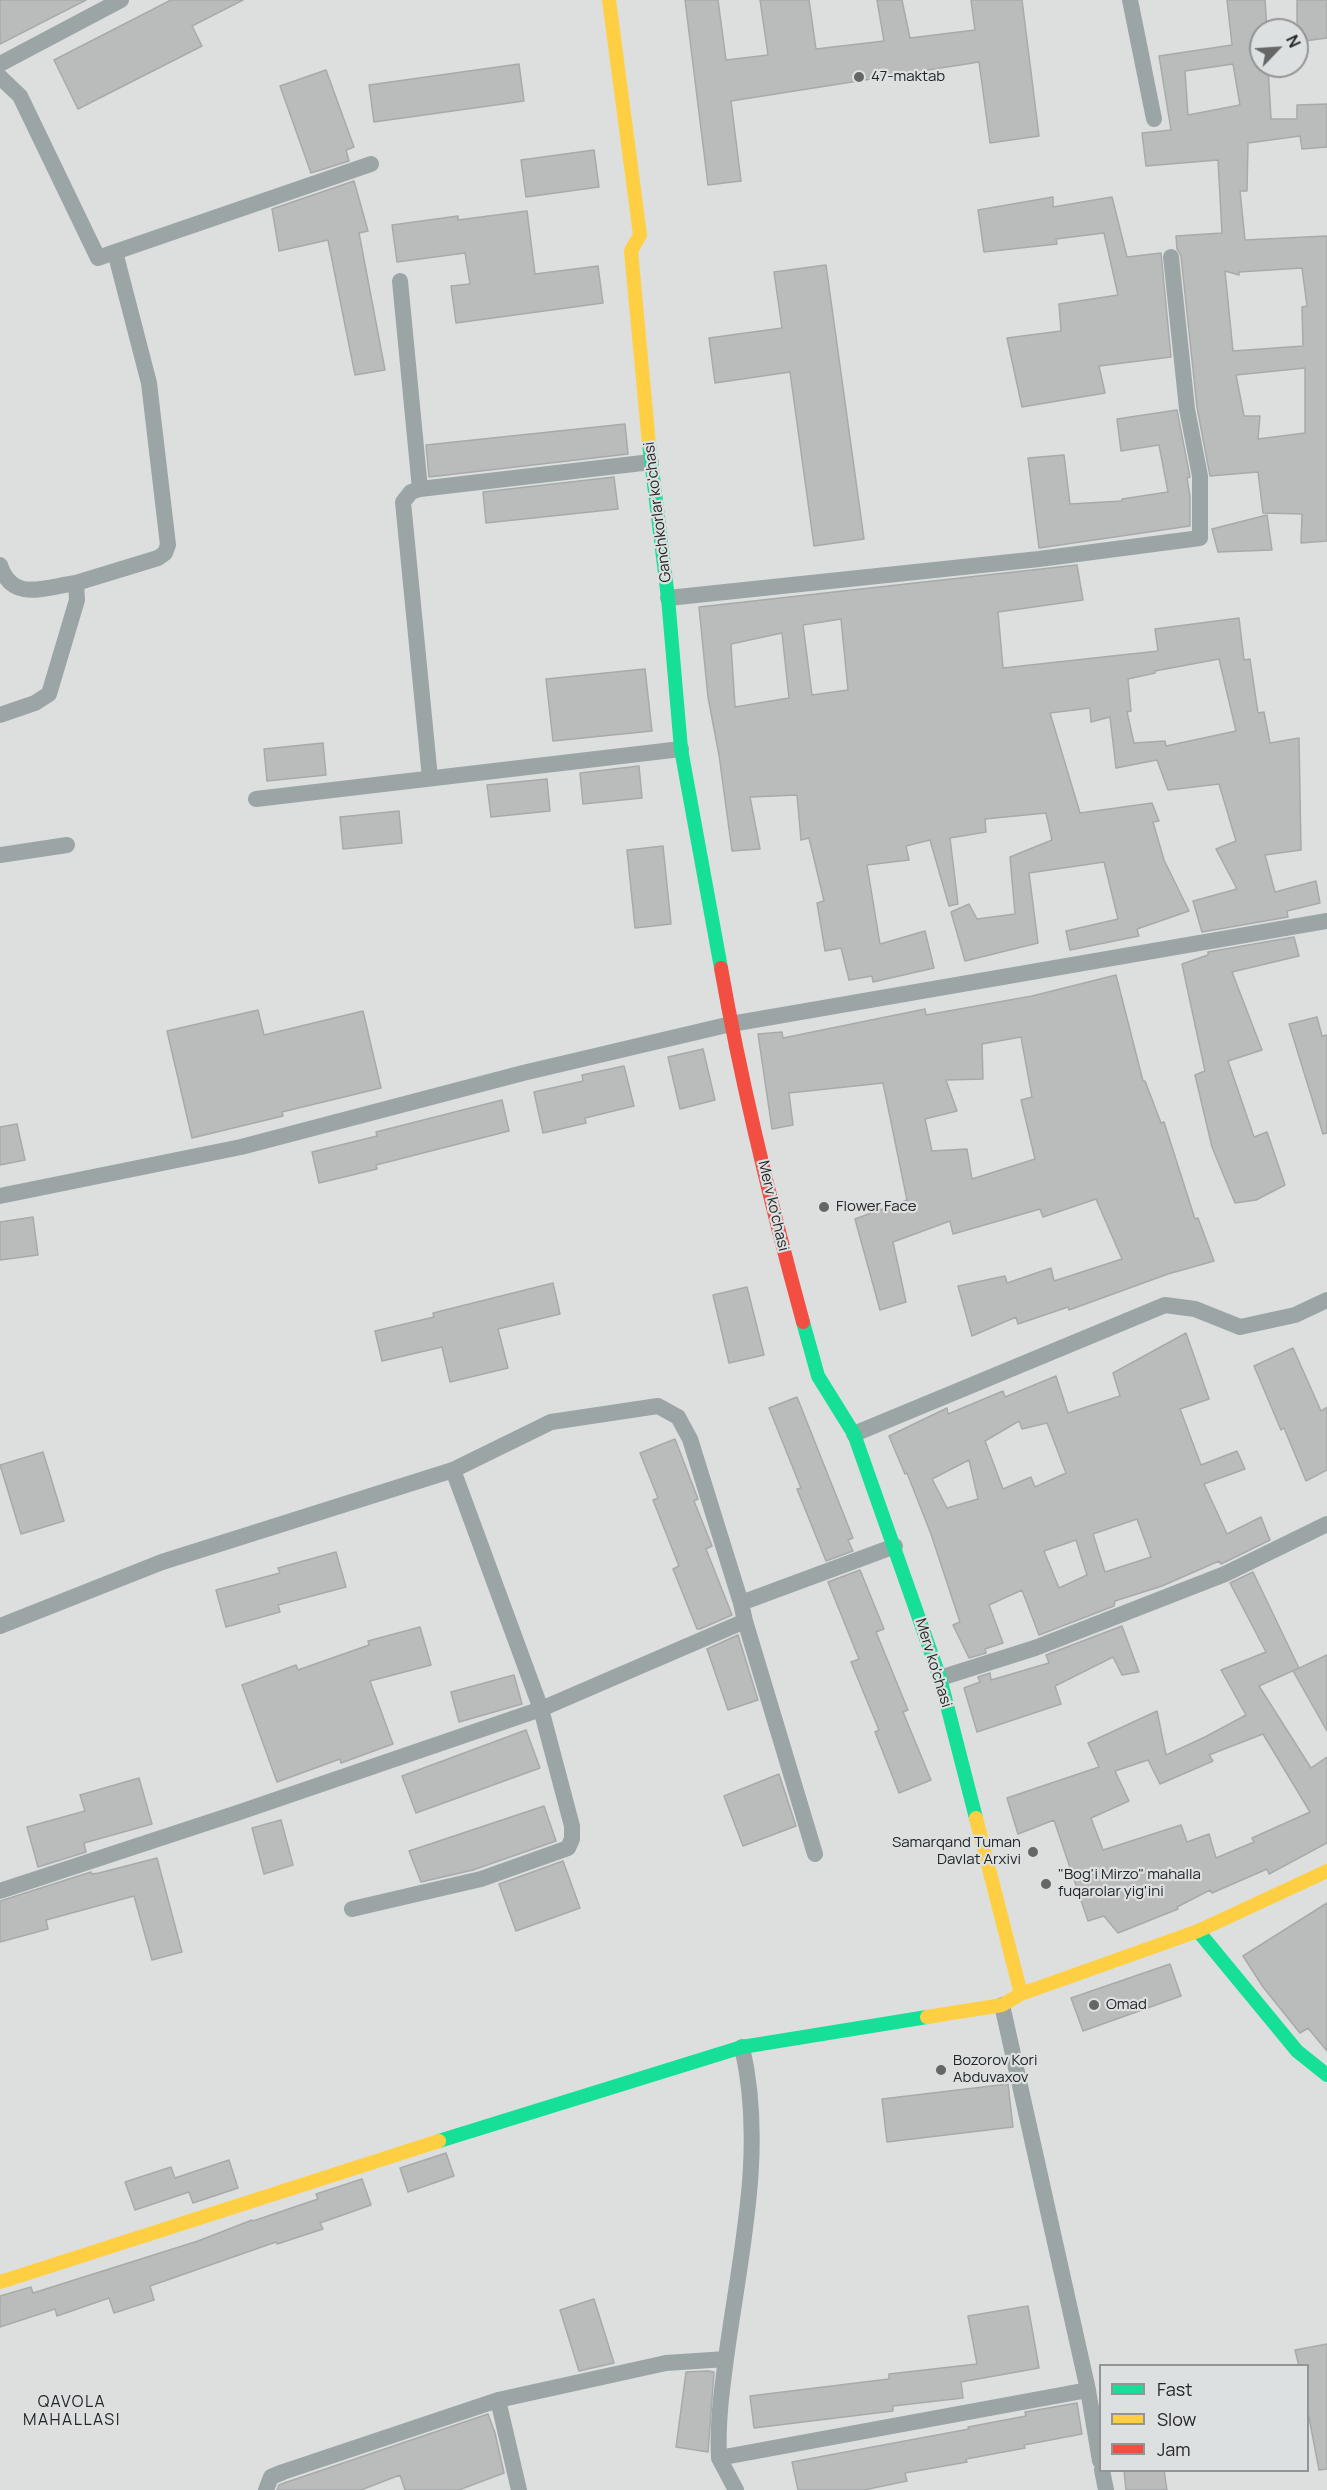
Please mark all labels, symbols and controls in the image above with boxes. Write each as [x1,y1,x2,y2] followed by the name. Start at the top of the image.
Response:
[1249,18,1309,78] north arrow
[1281,31,1306,51] text: N
[871,68,945,86] place label: 47-maktab
[852,70,866,84] marker: 47-maktab
[640,441,676,583] street label: Ganchkorlar ko'chasi
[754,1159,792,1253] street label: Merv ko'chasi
[836,1198,916,1216] place label: Flower Face
[817,1200,831,1214] marker: Flower Face
[911,1616,955,1710] street label: Merv ko'chasi
[892,1834,1021,1869] place label: Samarqand Tuman Davlat Arxivi
[1026,1845,1040,1859] marker: Samarqand Tuman Davlat Arxivi
[1058,1866,1201,1901] place label: "Bog'i Mirzo" mahalla fuqarolar yig'ini
[1039,1877,1053,1891] marker: "Bog'i Mirzo" mahalla fuqarolar yig'ini
[1106,1996,1147,2014] place label: Omad
[1087,1998,1101,2012] marker: Omad
[953,2052,1038,2087] place label: Bozorov Kori Abduvaxov
[934,2063,948,2077] marker: Bozorov Kori Abduvaxov
[1099,2364,1309,2472] legend
[1157,2377,1192,2401] text: Fast
[23,2393,121,2431] district label: QAVOLA MAHALLASI
[1157,2407,1196,2431] text: Slow
[1157,2437,1191,2461] text: Jam

